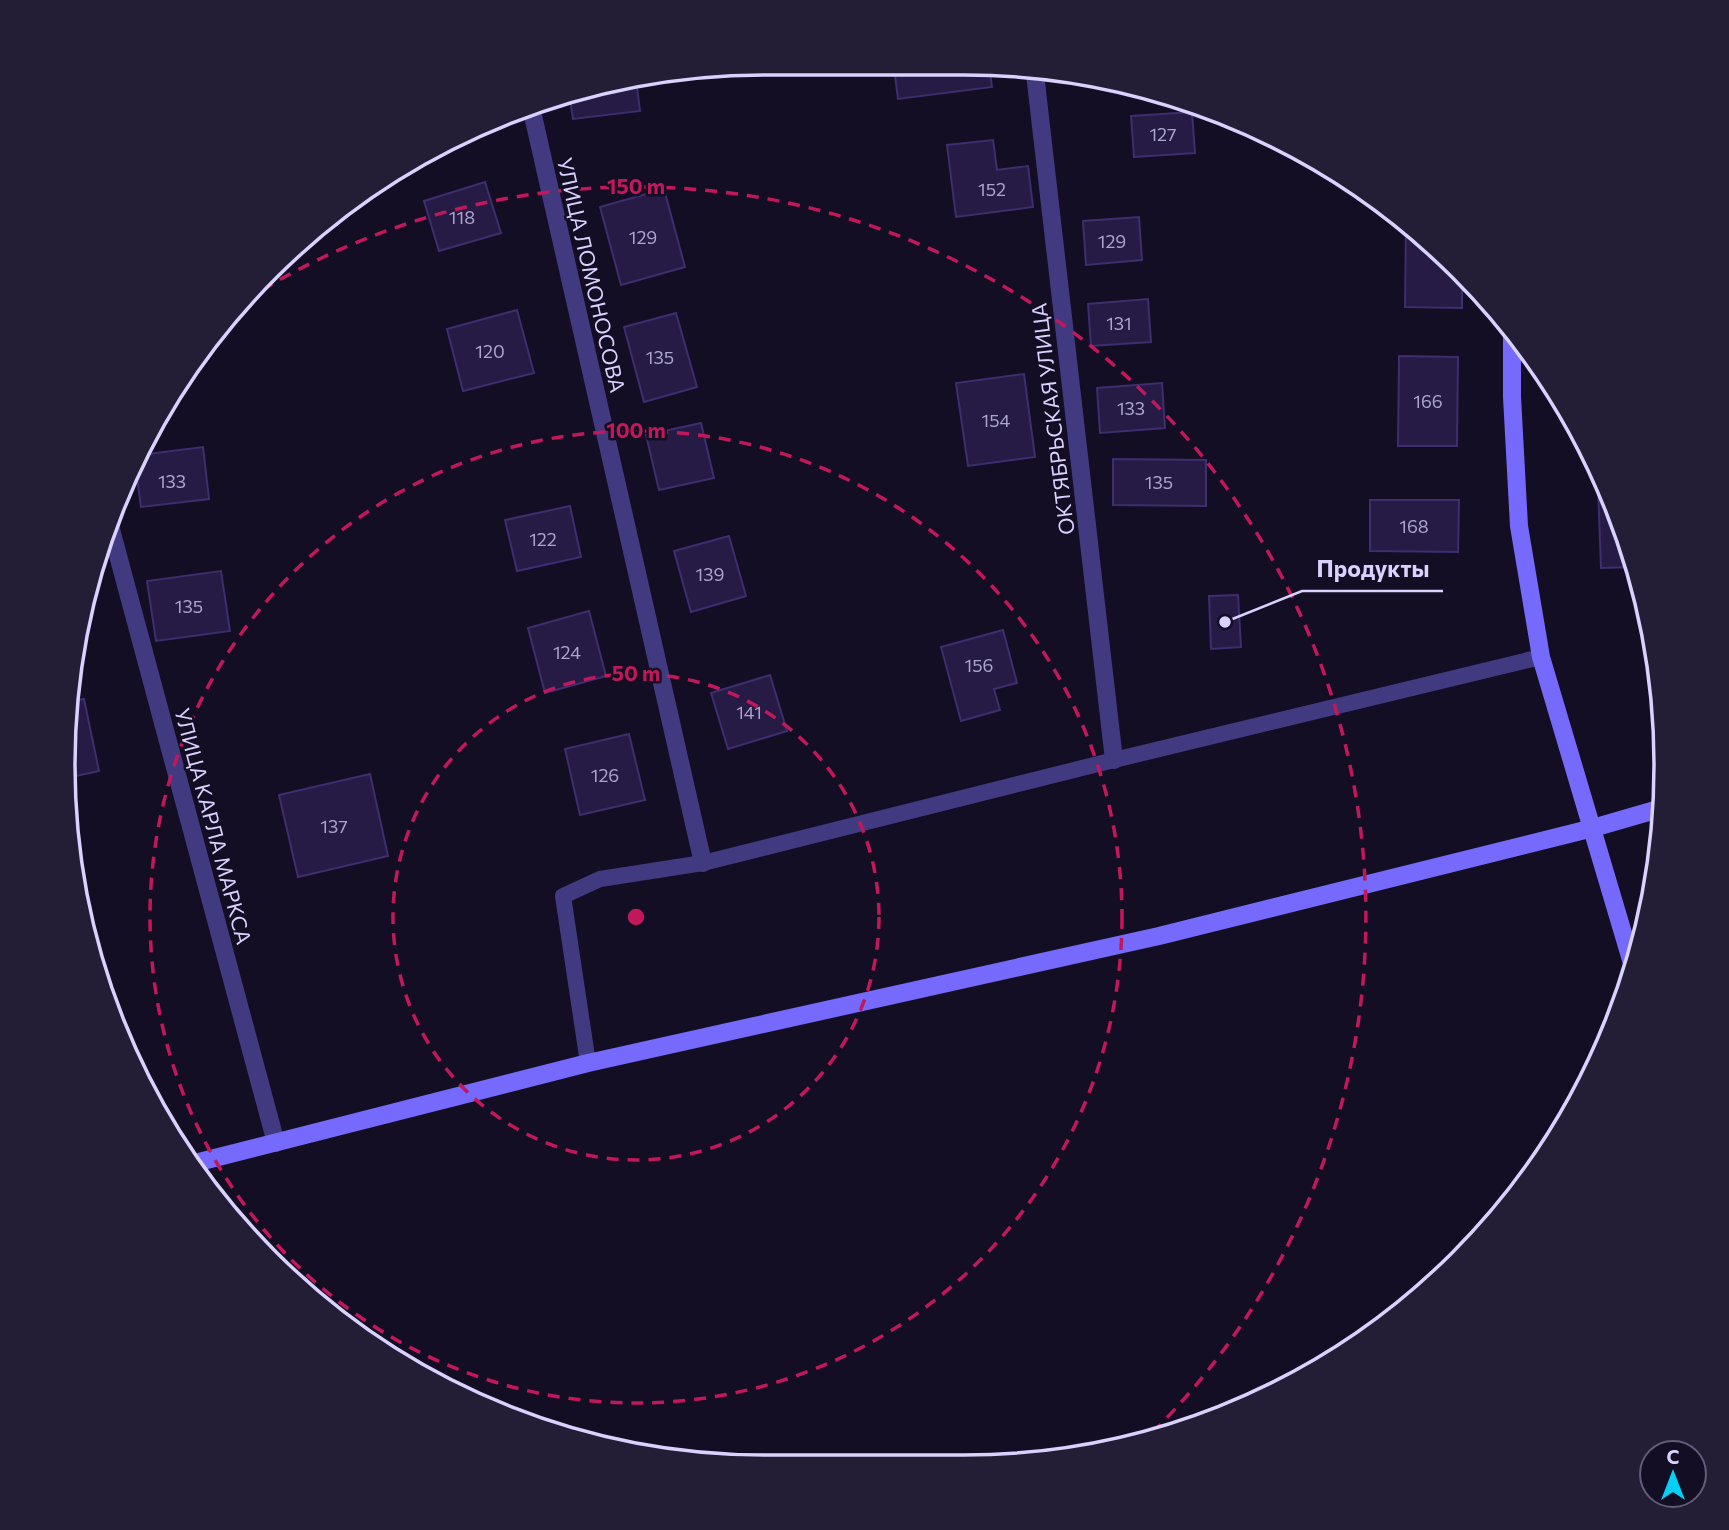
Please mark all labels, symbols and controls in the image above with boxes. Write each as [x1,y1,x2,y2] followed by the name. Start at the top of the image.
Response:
[1149,123,1177,145] house number: 127
[553,155,631,395] street label: УЛИЦА ЛОМОНОСОВА
[607,173,665,198] text: 150 m
[978,178,1006,200] house number: 152
[449,206,475,228] house number: 118
[629,226,657,248] house number: 129
[1098,230,1126,252] house number: 129
[1025,302,1079,536] street label: ОКТЯБРЬСКАЯ УЛИЦА
[1106,312,1132,334] house number: 131
[475,340,505,362] house number: 120
[646,346,674,368] house number: 135
[1413,390,1443,412] house number: 166
[1117,397,1145,419] house number: 133
[982,409,1011,431] house number: 154
[606,417,666,442] text: 100 m
[158,470,186,492] house number: 133
[1145,471,1173,493] house number: 135
[1399,515,1429,537] house number: 168
[529,528,557,550] house number: 122
[1302,547,1443,591] callout: Продукты
[1317,554,1429,582] text: Продукты
[696,563,724,585] house number: 139
[175,595,203,617] house number: 135
[553,641,581,663] house number: 124
[965,654,993,676] house number: 156
[612,660,660,685] text: 50 m
[736,701,762,723] house number: 141
[170,705,258,947] street label: УЛИЦА КАРЛА МАРКСА
[591,764,619,786] house number: 126
[320,815,348,837] house number: 137
[624,905,648,929] centre of rings
[1638,1439,1708,1509] north arrow
[1667,1445,1680,1468] text: С

